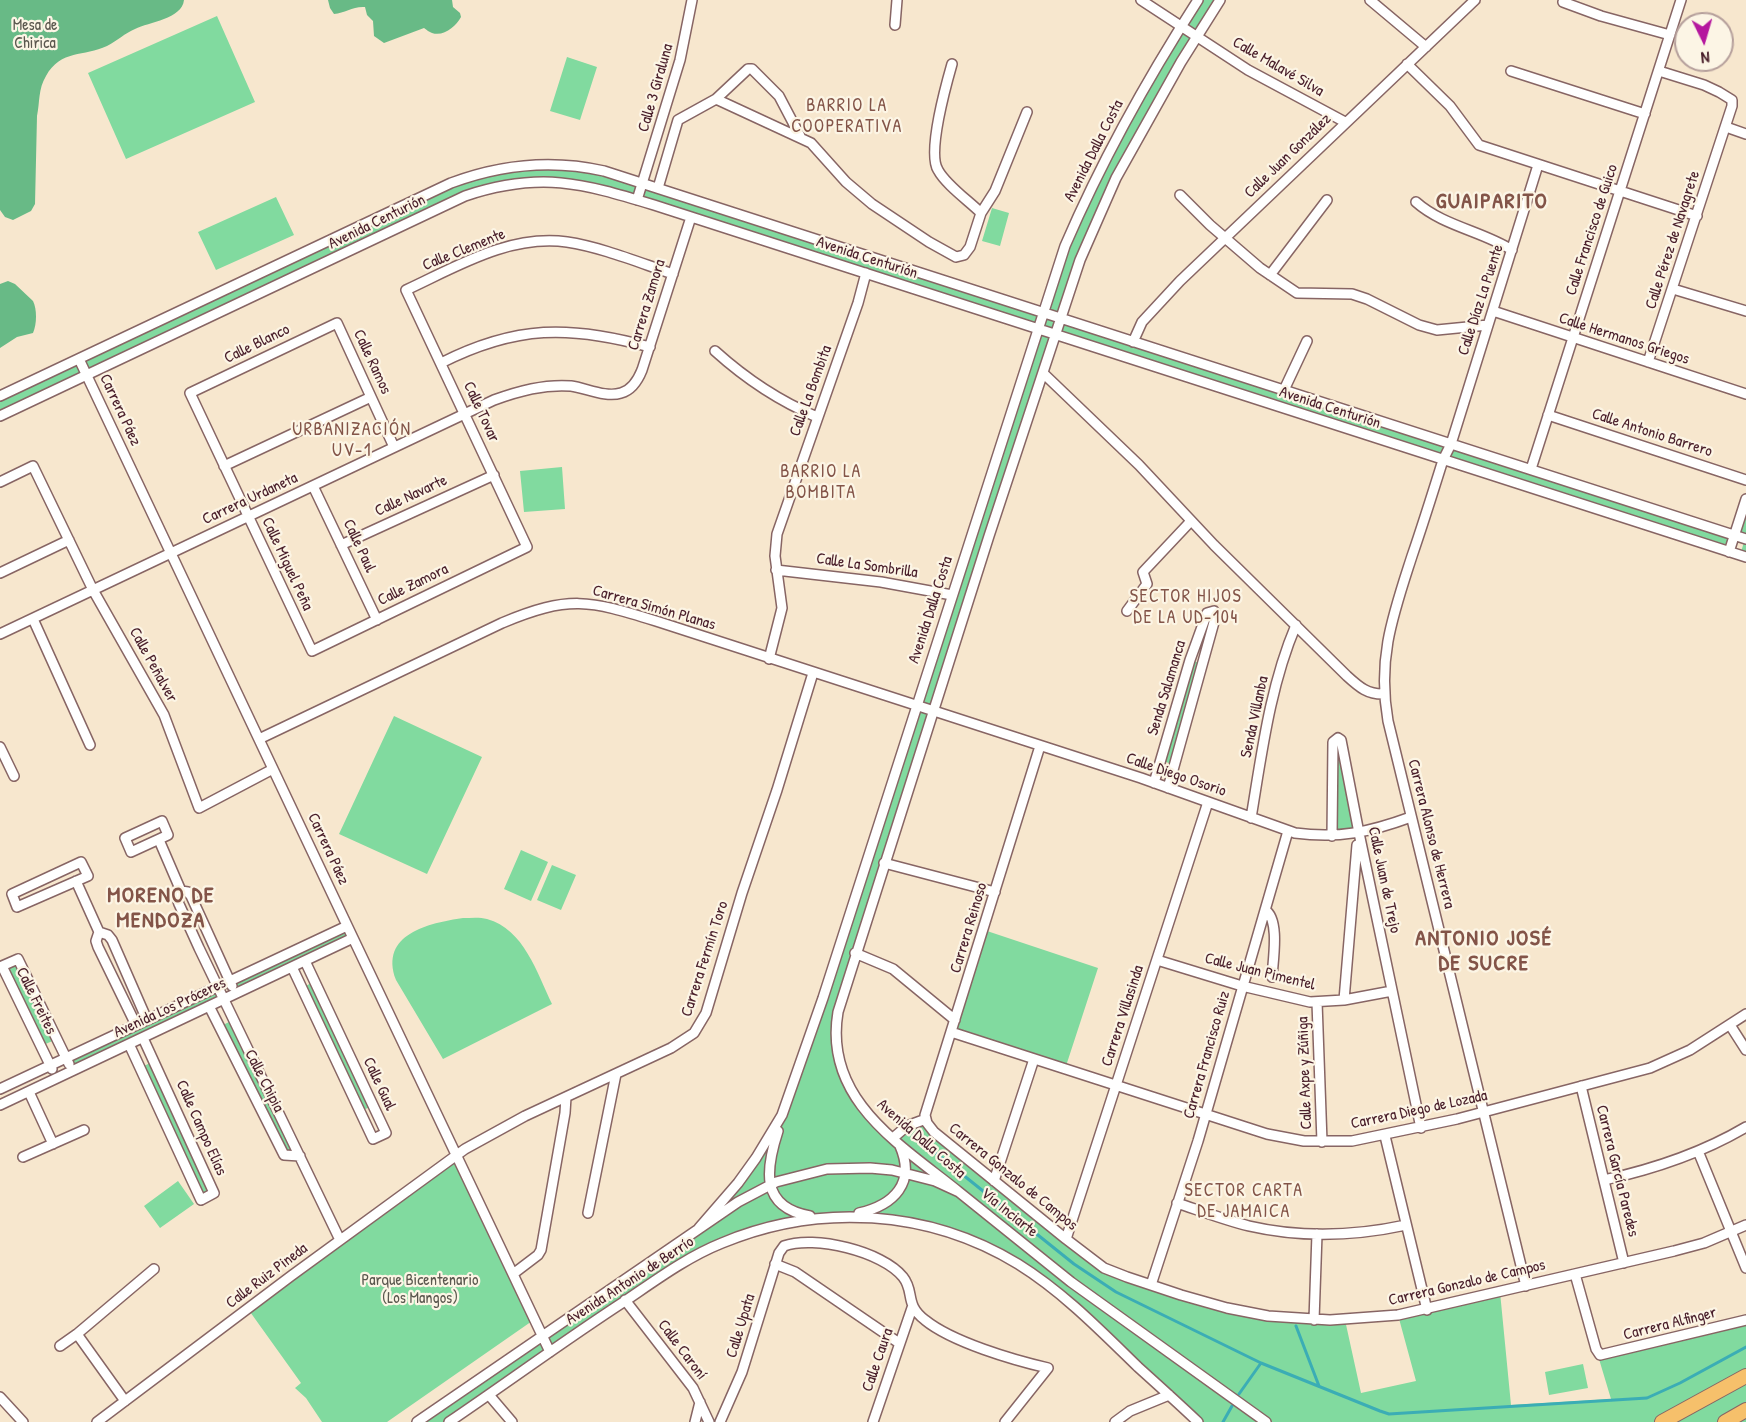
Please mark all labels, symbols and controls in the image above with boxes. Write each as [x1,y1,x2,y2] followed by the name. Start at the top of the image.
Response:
[1674,12,1734,72] north arrow
[13,16,57,54] park label: Mesa de Chirica
[1229,33,1327,101] street label: Calle Malavé Silva
[634,42,678,134] street label: Calle 3 Giraluna
[1700,47,1711,69] text: N
[791,95,903,138] district label: BARRIO LA COOPERATIVA
[1060,97,1128,205] street label: Avenida Dalla Costa
[1241,110,1335,202] street label: Calle Juan González
[1562,162,1622,298] street label: Calle Francisco de Guico
[1642,168,1704,312] street label: Calle Pérez de Navagrete
[1436,189,1548,215] district label: GUAIPARITO
[325,190,429,254] street label: Avenida Centurión
[420,225,508,275] street label: Calle Clemente
[814,233,920,283] street label: Avenida Centurión
[1454,242,1508,358] street label: Calle Díaz La Puente
[624,257,670,353] street label: Carrera Zamora
[1556,309,1692,369] street label: Calle Hermanos Griegos
[221,320,293,368] street label: Calle Blanco
[349,327,395,397] street label: Calle Ramos
[786,343,836,439] street label: Calle La Bombita
[95,371,145,449] street label: Carrera Páez
[459,379,503,445] street label: Calle Tovar
[1277,383,1383,433] street label: Avenida Centurión
[1589,404,1715,462] street label: Calle Antonio Barrero
[292,419,412,462] district label: URBANIZACIÓN UV-1
[780,461,862,504] district label: BARRIO LA BOMBITA
[199,469,301,529] street label: Carrera Urdaneta
[372,471,450,521] street label: Calle Navarte
[257,514,317,614] street label: Calle Miguel Peña
[338,516,380,576] street label: Calle Paul
[815,549,919,583] street label: Calle La Sombrilla
[905,554,957,666] street label: Avenida Dalla Costa
[375,560,451,610] street label: Calle Zamora
[590,581,718,635] street label: Carrera Simón Planas
[1130,586,1242,628] district label: SECTOR HIJOS DE LA UD-104
[125,624,181,706] street label: Calle Peñalver
[1143,638,1191,738] street label: Senda Salamanca
[1237,674,1273,760] street label: Senda Villanba
[1123,749,1229,801] street label: Calle Diego Osorio
[1403,757,1459,911] street label: Carrera Alonso de Herrera
[303,810,353,888] street label: Carrera Páez
[1363,825,1405,935] street label: Calle Juan de Trejo
[946,881,992,975] street label: Carrera Reinoso
[107,883,215,934] district label: MORENO DE MENDOZA
[677,899,733,1019] street label: Carrera Fermín Toro
[1415,926,1553,978] district label: ANTONIO JOSÉ DE SUCRE
[1203,949,1317,995] street label: Calle Juan Pimentel
[1098,963,1148,1069] street label: Carrera Villasinda
[12,964,60,1038] street label: Calle Freites
[111,974,229,1042] street label: Avenida Los Próceres
[1180,989,1234,1121] street label: Carrera Francisco Ruiz
[1293,1016,1317,1130] street label: Calle Axpe y Zúñiga
[240,1046,288,1116] street label: Calle Chipia
[358,1054,400,1114] street label: Calle Gual
[171,1077,231,1179] street label: Calle Campo Elías
[1349,1086,1489,1134] street label: Carrera Diego de Lozada
[873,1095,969,1183] street label: Avenida Dalla Costa
[1591,1103,1643,1239] street label: Carrera García Paredes
[945,1119,1081,1235] street label: Carrera Gonzalo de Campos
[1185,1180,1303,1222] district label: SECTOR CARTA DE JAMAICA
[977,1184,1041,1242] street label: Vía Inciarte
[562,1232,698,1330] street label: Avenida Antonio de Berrío
[222,1239,312,1313] street label: Calle Ruiz Pineda
[1387,1256,1547,1310] street label: Carrera Gonzalo de Campos
[361,1271,479,1309] park label: Parque Bicentenario (Los Mangos)
[722,1292,760,1360] street label: Calle Upata
[1621,1303,1719,1345] street label: Carrera Alfinger
[653,1316,711,1384] street label: Calle Caroní
[858,1326,898,1394] street label: Calle Caura

